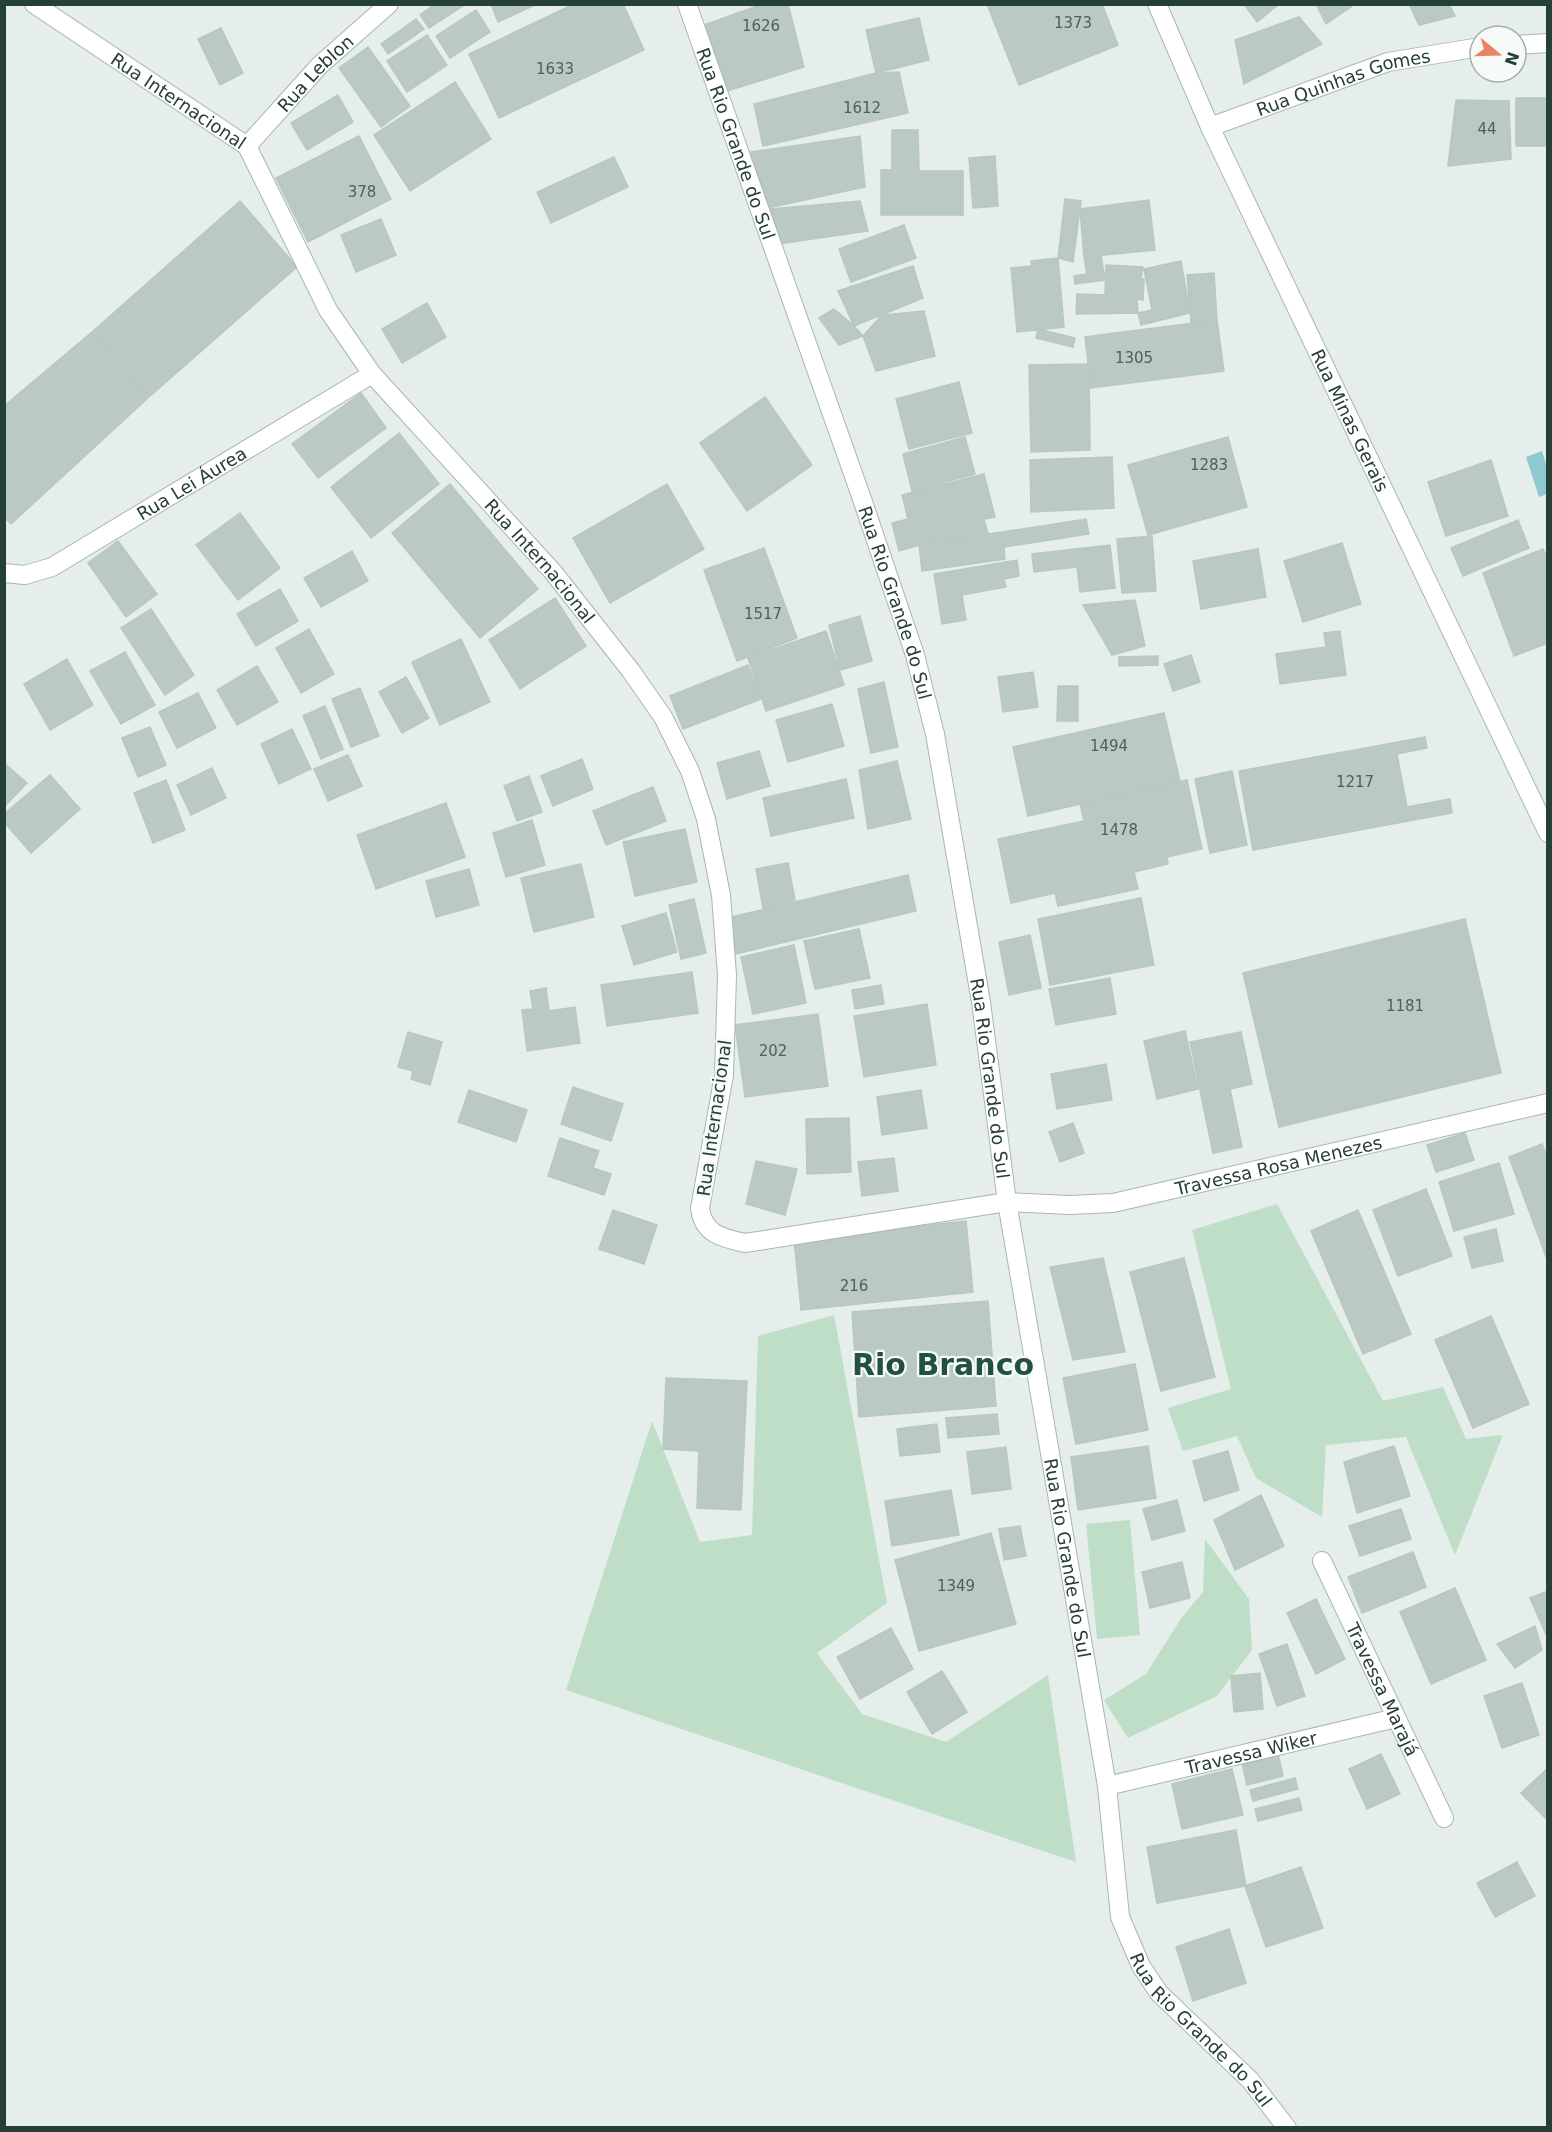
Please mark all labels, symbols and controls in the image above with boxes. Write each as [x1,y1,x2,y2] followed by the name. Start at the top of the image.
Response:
[1054,14,1092,32] house number: 1373
[742,17,780,35] house number: 1626
[1468,24,1528,84] north arrow
[273,30,357,116] street label: Rua Leblon
[693,45,780,242] street label: Rua Rio Grande do Sul
[1253,45,1432,120] street label: Rua Quinhas Gomes
[107,48,250,153] street label: Rua Internacional
[1501,49,1523,68] text: N
[536,60,574,78] house number: 1633
[843,99,881,117] house number: 1612
[1477,120,1497,138] house number: 44
[348,183,376,201] house number: 378
[1307,345,1393,495] street label: Rua Minas Gerais
[1115,349,1153,367] house number: 1305
[133,442,250,524] street label: Rua Lei Áurea
[1190,456,1228,474] house number: 1283
[481,494,600,627] street label: Rua Internacional
[855,503,936,702] street label: Rua Rio Grande do Sul
[744,605,782,623] house number: 1517
[1090,737,1128,755] house number: 1494
[1336,773,1374,791] house number: 1217
[1100,821,1138,839] house number: 1478
[967,976,1014,1180] street label: Rua Rio Grande do Sul
[1386,997,1424,1015] house number: 1181
[693,1039,735,1197] street label: Rua Internacional
[759,1042,787,1060] house number: 202
[1172,1131,1384,1199] street label: Travessa Rosa Menezes
[840,1277,868,1295] house number: 216
[852,1347,1034,1382] district label: Rio Branco
[1041,1456,1095,1659] street label: Rua Rio Grande do Sul
[937,1577,975,1595] house number: 1349
[1342,1618,1423,1759] street label: Travessa Marajá
[1182,1726,1320,1778] street label: Travessa Wiker
[1126,1949,1277,2111] street label: Rua Rio Grande do Sul

